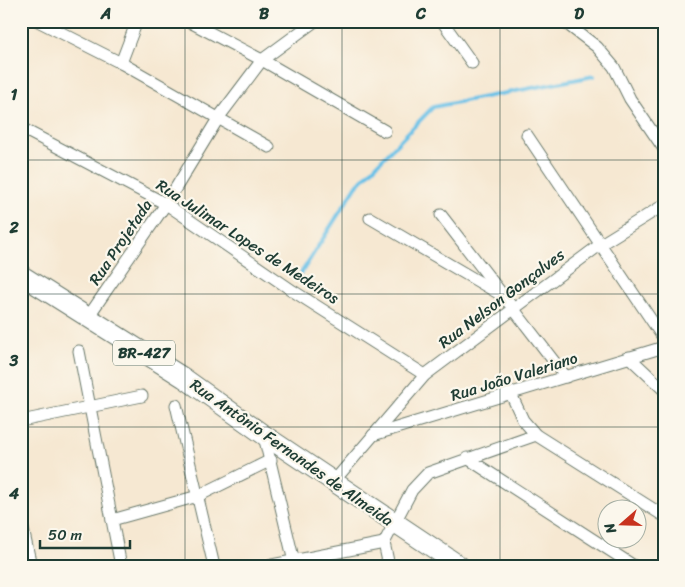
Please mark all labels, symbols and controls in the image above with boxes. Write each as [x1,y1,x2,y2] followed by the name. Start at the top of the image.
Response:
[100,0,111,28] text: A
[259,0,270,28] text: B
[415,0,427,28] text: C
[574,0,584,28] text: D
[11,80,18,109] text: 1
[150,171,346,312] street label: Rua Julimar Lopes de Medeiros
[81,193,160,291] street label: Rua Projetada
[8,213,19,242] text: 2
[432,241,571,356] street label: Rua Nelson Gonçalves
[113,340,175,366] road number: BR-427
[447,343,581,410] street label: Rua João Valeriano
[9,346,19,375] text: 3
[184,371,400,534] street label: Rua Antônio Fernandes de Almeida
[8,479,19,508] text: 4
[598,500,648,550] north arrow
[40,517,130,549] scale bar
[597,519,624,538] text: N
[48,522,83,548] text: 50 m

